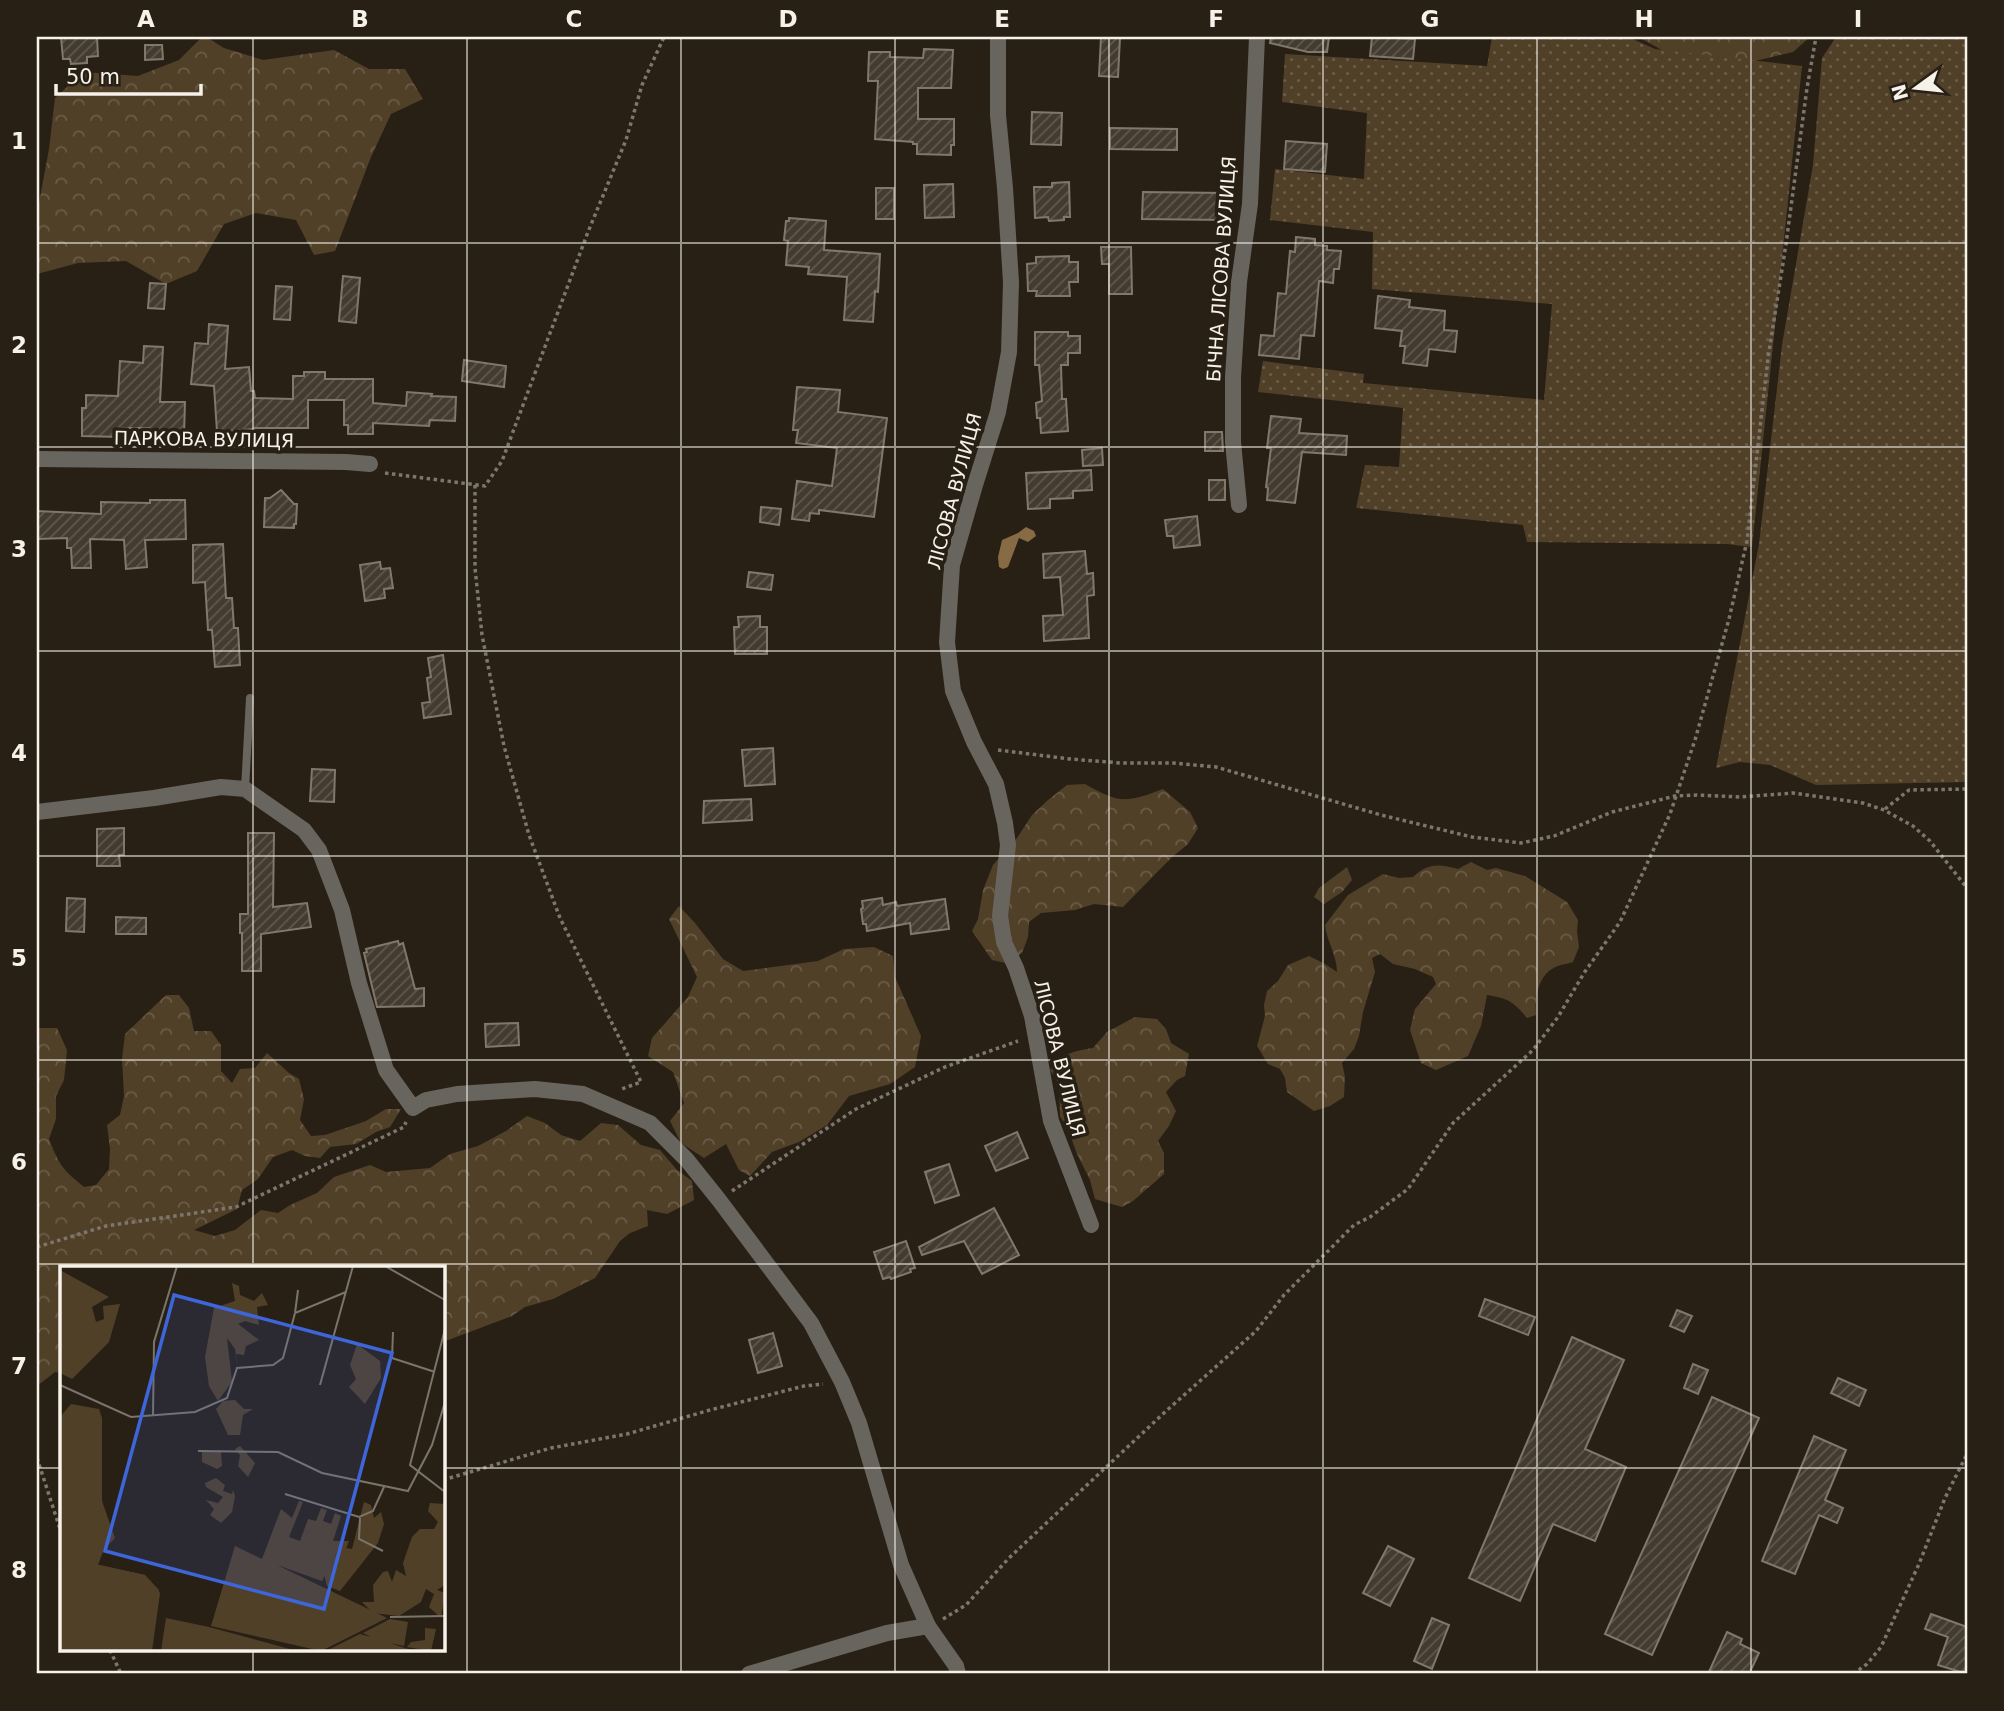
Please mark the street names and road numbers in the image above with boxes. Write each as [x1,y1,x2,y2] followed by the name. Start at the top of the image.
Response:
[1202,155,1240,383] street label: БІЧНА ЛІСОВА ВУЛИЦЯ
[923,410,985,572] street label: ЛІСОВА ВУЛИЦЯ
[114,426,294,452] street label: ПАРКОВА ВУЛИЦЯ
[1030,977,1090,1139] street label: ЛІСОВА ВУЛИЦЯ

